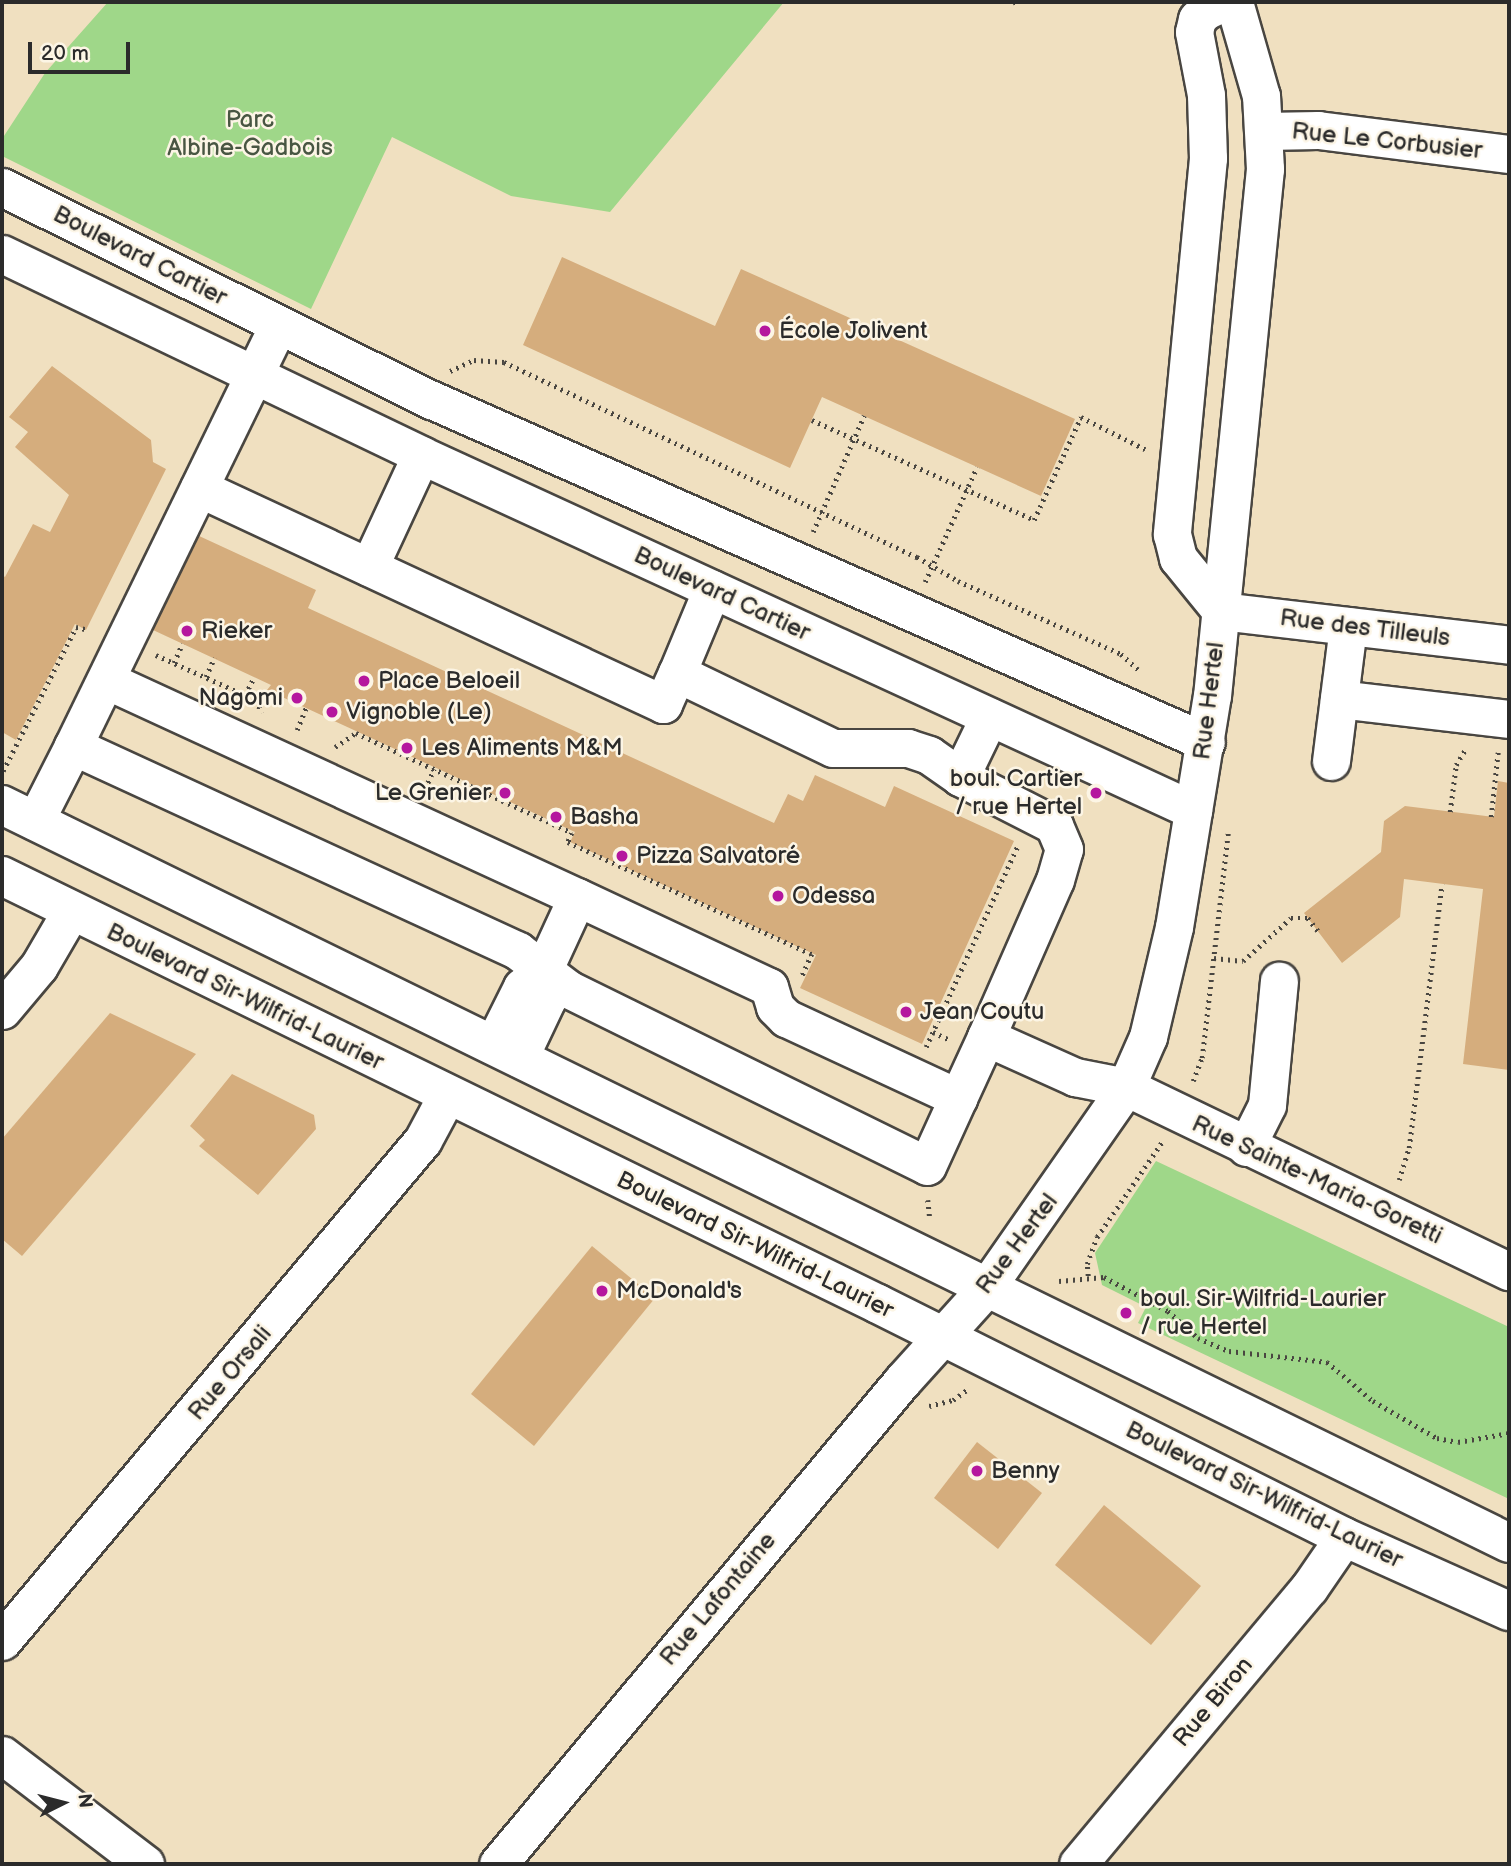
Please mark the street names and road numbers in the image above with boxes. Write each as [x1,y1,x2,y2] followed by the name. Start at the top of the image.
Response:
[1290,117,1484,165] street label: Rue Le Corbusier
[48,200,232,312] street label: Boulevard Cartier
[629,541,815,647] street label: Boulevard Cartier
[1278,603,1452,653] street label: Rue des Tilleuls
[1188,641,1230,761] street label: Rue Hertel
[102,917,388,1077] street label: Boulevard Sir-Wilfrid-Laurier
[1187,1109,1447,1251] street label: Rue Sainte-Maria-Goretti
[612,1165,898,1325] street label: Boulevard Sir-Wilfrid-Laurier
[970,1188,1064,1300] street label: Rue Hertel
[182,1320,278,1426] street label: Rue Orsali
[1121,1415,1407,1575] street label: Boulevard Sir-Wilfrid-Laurier
[654,1527,782,1671] street label: Rue Lafontaine
[1167,1651,1259,1753] street label: Rue Biron

